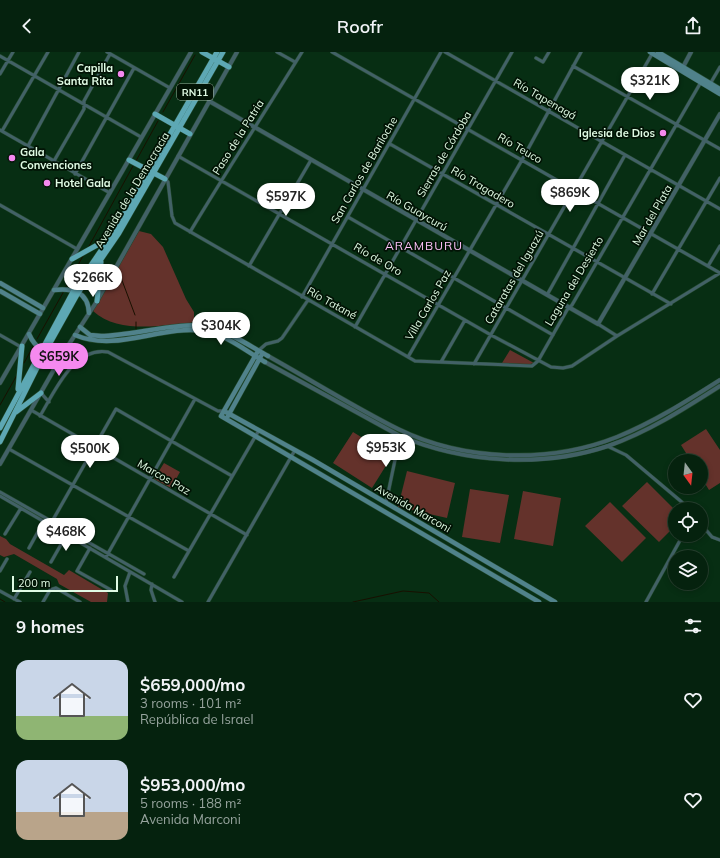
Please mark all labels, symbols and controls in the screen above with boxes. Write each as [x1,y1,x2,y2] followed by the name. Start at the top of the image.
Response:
[16,15,38,37] icon: back
[337,15,383,38] text: Roofr
[682,15,704,37] icon: share
[57,61,113,88] place label: Capilla Santa Rita
[622,67,678,101] pin: $321K
[116,69,126,79] marker: Capilla Santa Rita
[630,72,670,88] text: $321K
[511,75,579,123] street label: Río Tapenagá
[177,84,213,100] road number: RN11
[209,97,267,177] street label: Paso de la Patria
[414,108,474,200] street label: Sierras de Córdoba
[328,114,400,226] street label: San Carlos de Bariloche
[579,126,655,140] place label: Iglesia de Dios
[658,128,668,138] marker: Iglesia de Dios
[92,129,172,251] street label: Avenida de la Democracia
[495,130,545,166] street label: Río Teuco
[20,145,92,172] place label: Gala Convenciones
[7,153,17,163] marker: Gala Convenciones
[448,163,518,211] street label: Río Tragadero
[55,176,111,190] place label: Hotel Gala
[42,178,52,188] marker: Hotel Gala
[542,179,598,213] pin: $869K
[629,182,675,248] street label: Mar del Plata
[258,183,314,217] pin: $597K
[550,184,590,200] text: $869K
[266,188,306,204] text: $597K
[384,188,450,234] street label: Río Guaycurú
[481,227,547,327] street label: Cataratas del Iguazú
[542,234,606,328] street label: Laguna del Desierto
[385,238,463,253] district label: ARAMBURU
[351,240,405,278] street label: Río de Oro
[65,264,121,298] pin: $266K
[402,267,454,343] street label: Villa Carlos Paz
[73,269,113,285] text: $266K
[305,284,359,322] street label: Río Tatané
[193,312,249,346] pin: $304K
[201,317,241,333] text: $304K
[31,343,87,377] pin: $659K
[39,348,79,364] text: $659K
[358,434,414,468] pin: $953K
[62,435,118,469] pin: $500K
[366,439,406,455] text: $953K
[70,440,110,456] text: $500K
[668,454,708,494] north arrow
[668,454,708,590] map controls
[135,456,193,498] street label: Marcos Paz
[373,481,453,535] street label: Avenida Marconi
[668,502,708,542] button: locate
[38,518,94,552] pin: $468K
[46,523,86,539] text: $468K
[668,550,708,590] button: layers
[12,574,118,593] scale bar
[18,576,50,590] text: 200 m
[682,615,704,637] icon: filters
[16,616,84,637] text: 9 homes
[140,674,245,695] text: $659,000/mo
[48,676,96,724] icon: home
[682,689,704,711] icon: heart
[140,695,241,711] text: 3 rooms · 101 m²
[140,711,253,727] text: República de Israel
[140,774,245,795] text: $953,000/mo
[48,776,96,824] icon: home
[682,789,704,811] icon: heart
[140,795,241,811] text: 5 rooms · 188 m²
[140,811,241,827] text: Avenida Marconi

